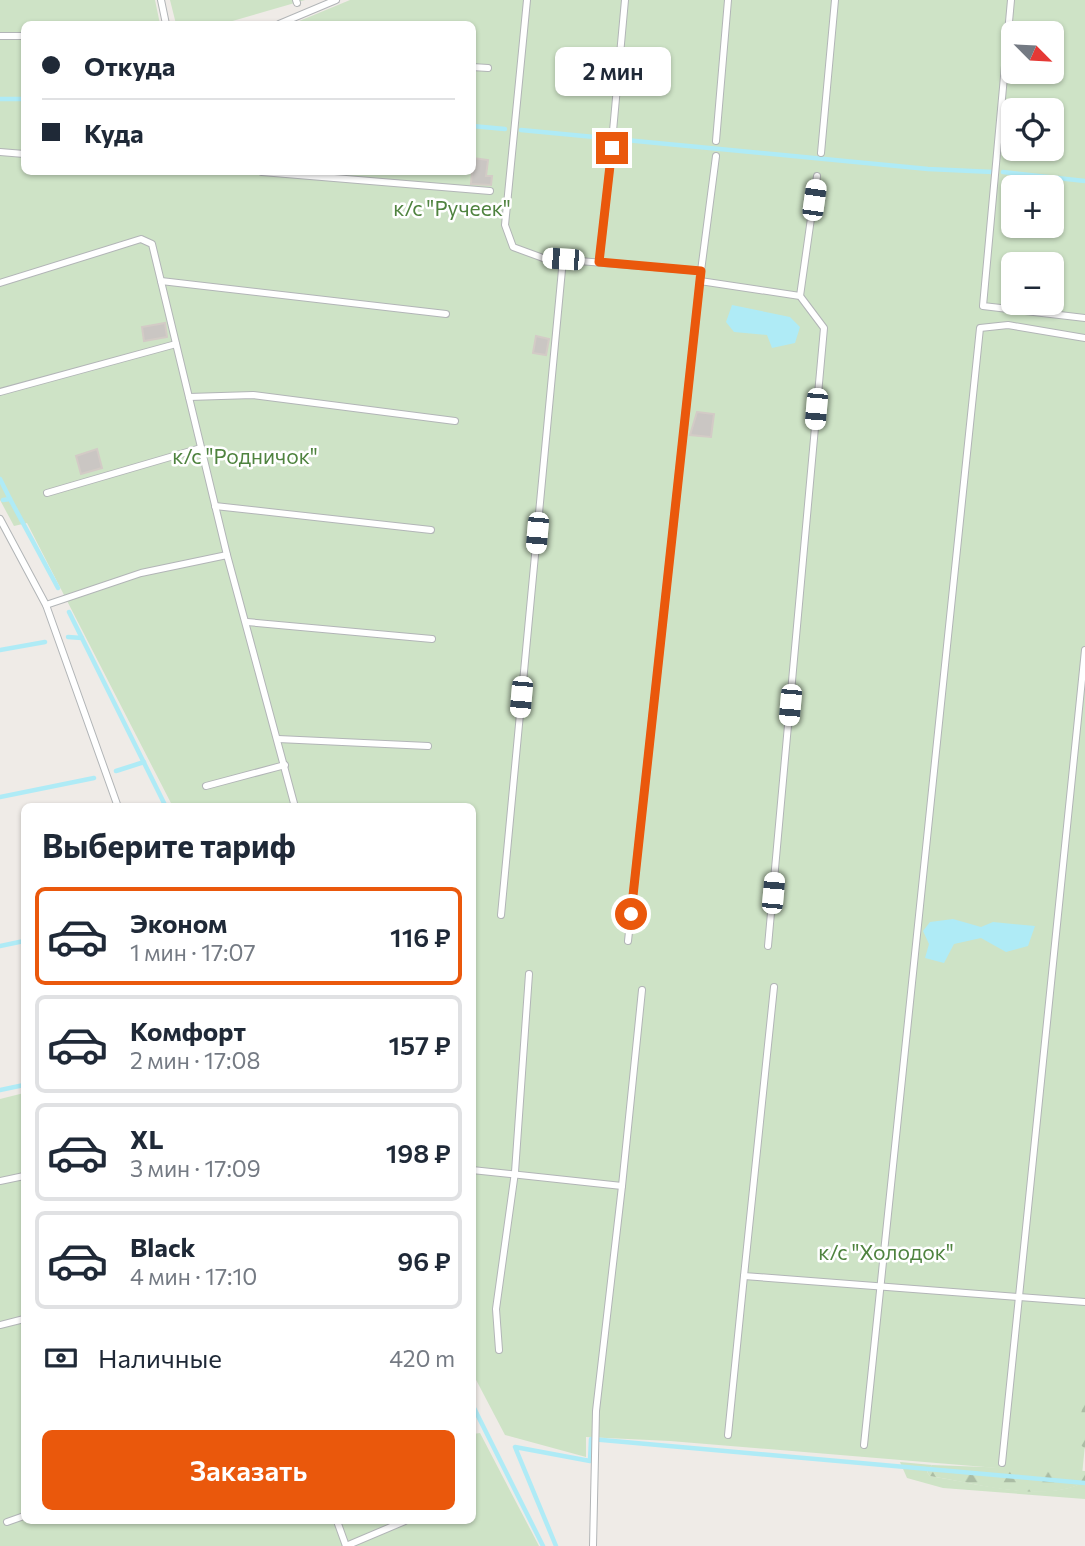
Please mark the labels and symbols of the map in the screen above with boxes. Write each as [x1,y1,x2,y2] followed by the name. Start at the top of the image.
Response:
[1001,21,1064,84] north arrow
[554,46,670,96] callout: 2 мин
[596,132,628,164] route end
[801,178,828,222] car
[393,195,511,220] park label: к/с "Ручеек"
[542,247,585,271] car
[804,387,829,431] car
[172,443,318,468] park label: к/с "Родничок"
[525,511,550,555] car
[509,675,534,719] car
[778,683,803,727] car
[761,871,786,915] car
[615,898,647,930] route start
[818,1239,954,1264] park label: к/с "Холодок"

